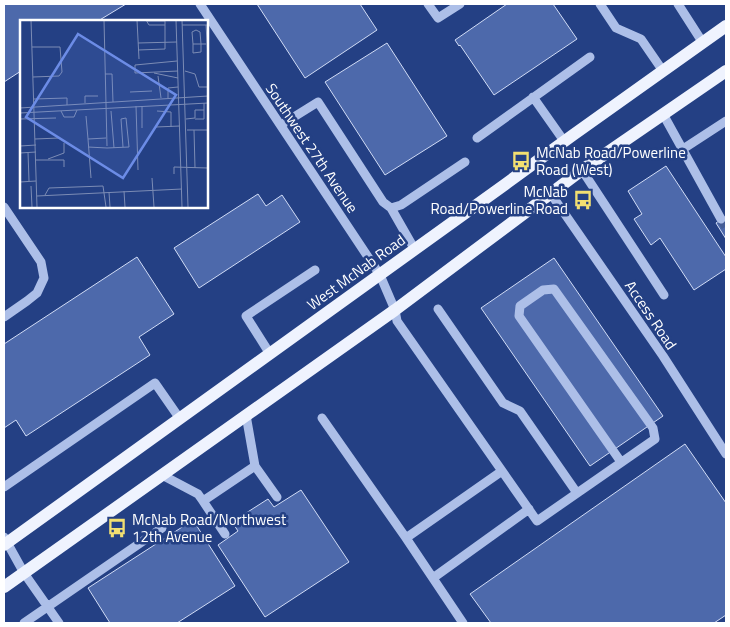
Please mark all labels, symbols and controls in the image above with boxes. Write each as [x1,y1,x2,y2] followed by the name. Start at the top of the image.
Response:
[20,20,208,208] inset map
[260,79,364,217] street label: Southwest 27th Avenue
[536,141,686,181] place label: McNab Road/Powerline Road (West)
[510,150,532,172] bus stop icon: McNab Road/Powerline Road (West)
[430,180,568,220] place label: McNab Road/Powerline Road
[572,189,594,211] bus stop icon: McNab Road/Powerline Road
[302,228,410,316] street label: West McNab Road
[619,276,683,354] street label: Access Road
[132,508,287,548] place label: McNab Road/Northwest 12th Avenue
[106,517,128,539] bus stop icon: McNab Road/Northwest 12th Avenue

